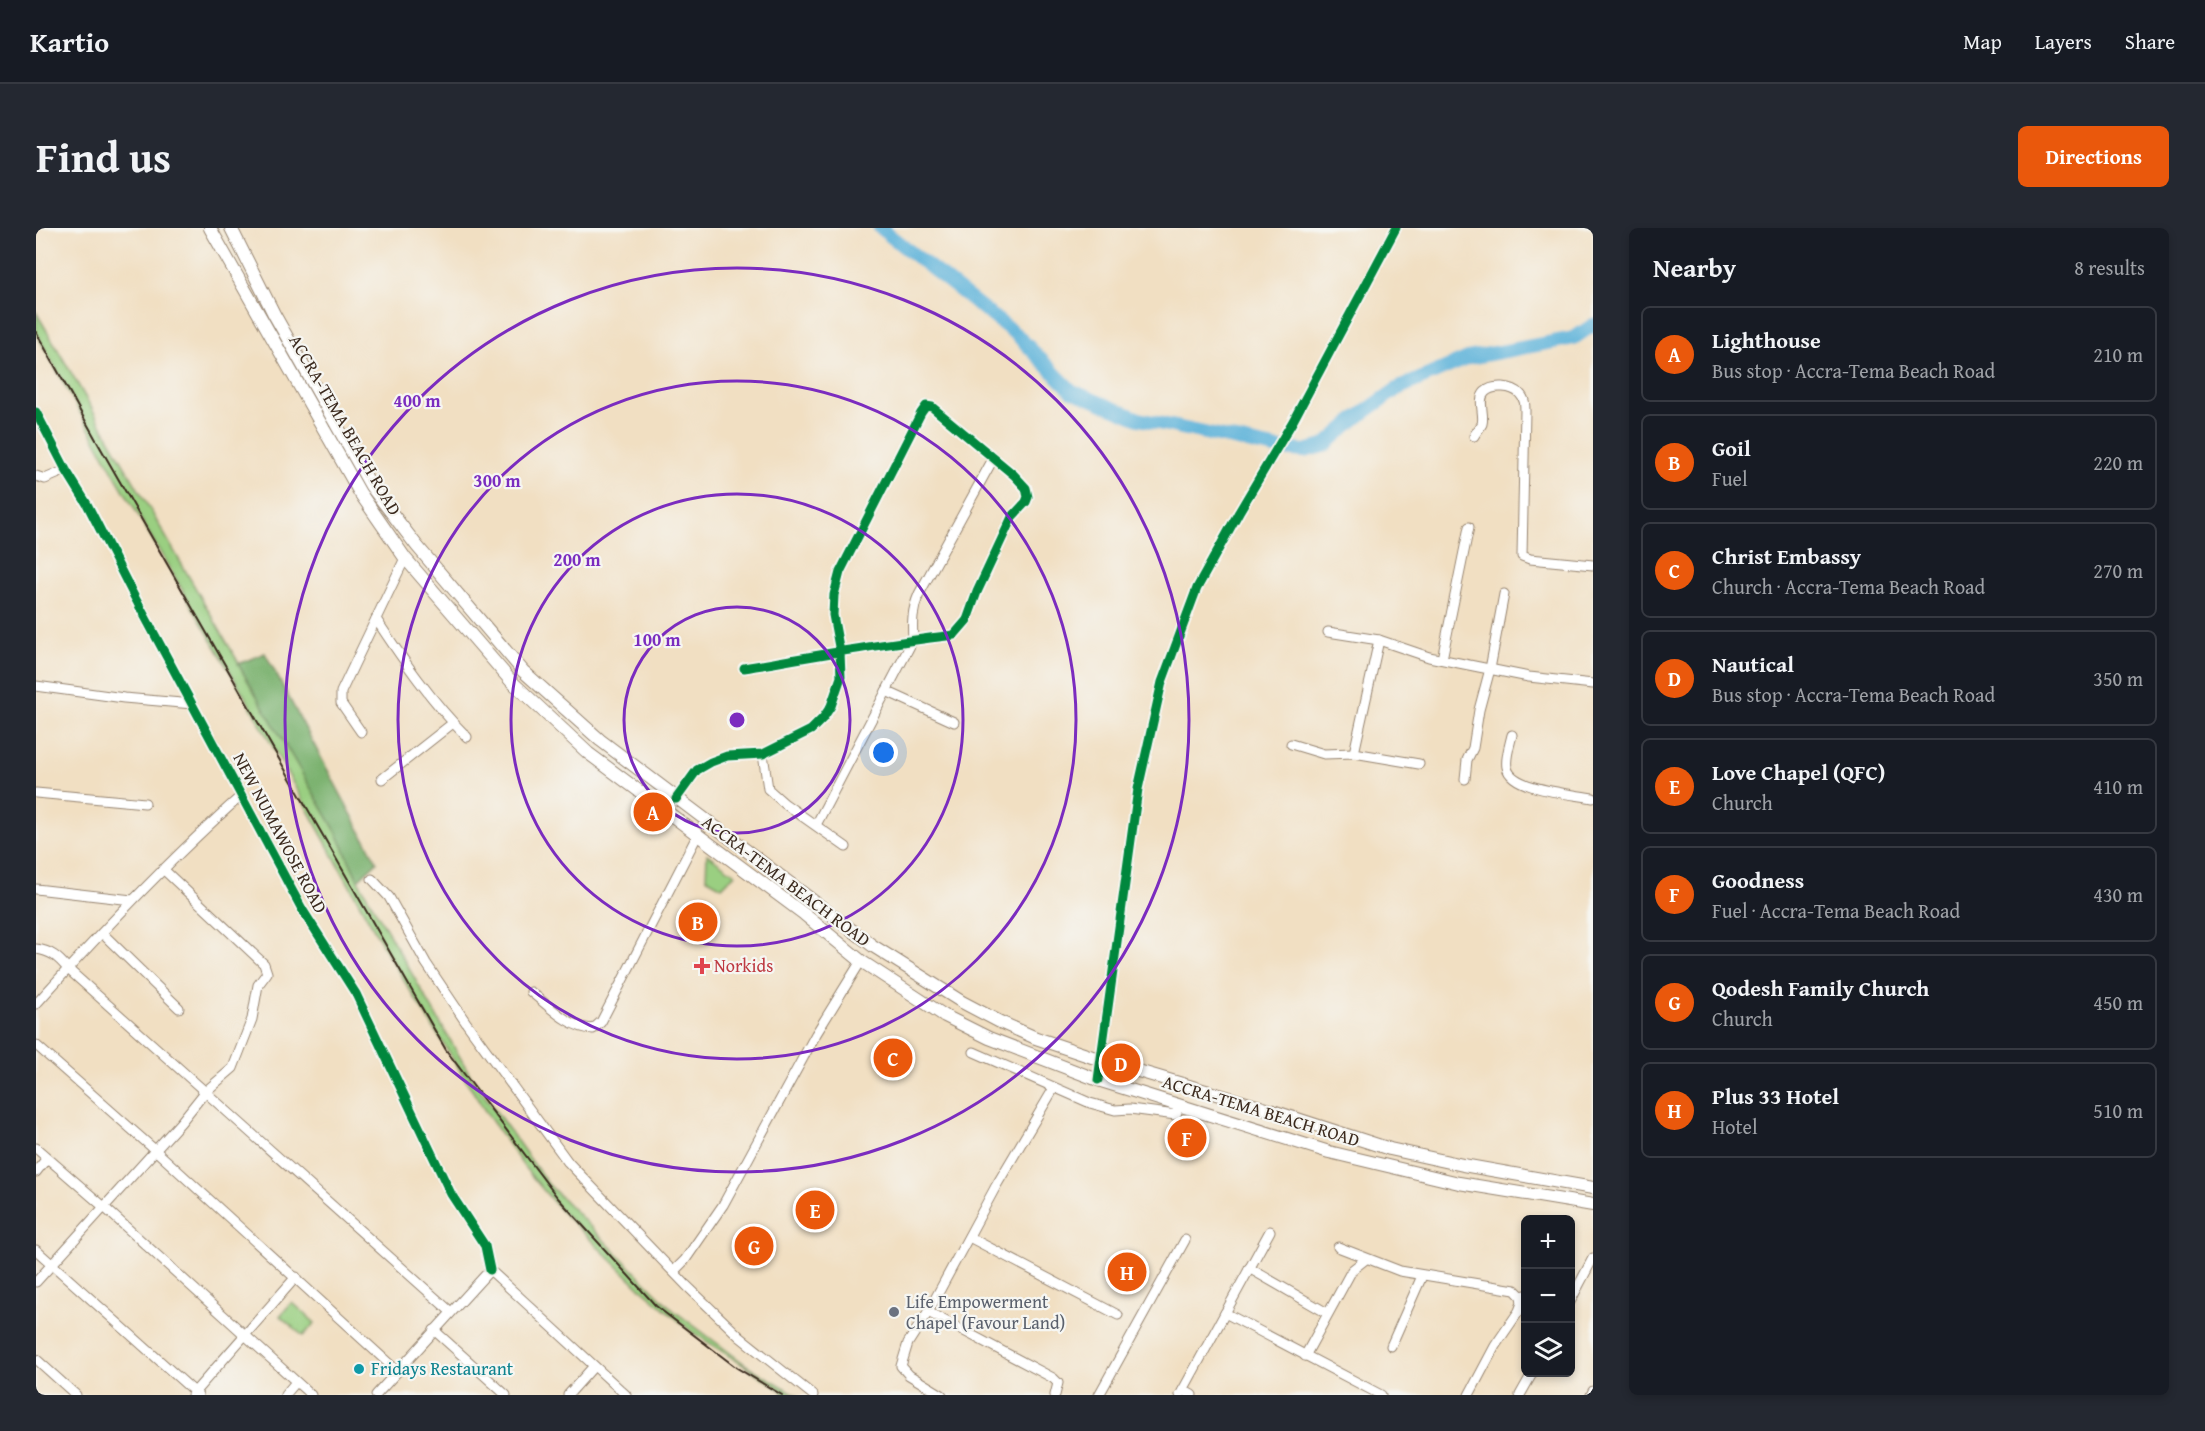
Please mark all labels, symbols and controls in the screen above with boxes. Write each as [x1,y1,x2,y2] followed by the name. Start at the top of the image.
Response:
[30,21,109,62] text: Kartio
[1963,26,2002,57] text: Map
[2035,26,2092,57] text: Layers
[2125,26,2175,57] text: Share
[36,126,171,187] text: Find us
[2018,126,2169,187] button: Directions
[1653,248,1736,287] text: Nearby
[2074,253,2145,282] text: 8 results
[1712,324,1821,356] text: Lighthouse
[283,329,408,520] street label: ACCRA-TEMA BEACH ROAD
[1668,340,1681,369] text: A
[2093,340,2143,369] text: 210 m
[1712,356,1995,385] text: Bus stop · Accra-Tema Beach Road
[393,387,441,414] text: 400 m
[1712,432,1751,464] text: Goil
[1668,448,1681,477] text: B
[2093,448,2143,477] text: 220 m
[1712,464,1748,493] text: Fuel
[473,467,521,494] text: 300 m
[1712,540,1861,572] text: Christ Embassy
[553,546,601,573] text: 200 m
[1669,556,1680,585] text: C
[2093,556,2143,585] text: 270 m
[1712,572,1985,601] text: Church · Accra-Tema Beach Road
[633,626,681,653] text: 100 m
[1712,648,1794,680] text: Nautical
[1668,664,1681,693] text: D
[2093,664,2143,693] text: 350 m
[1712,680,1995,709] text: Bus stop · Accra-Tema Beach Road
[727,710,747,730] centre of rings
[869,738,898,767] your location
[227,748,334,918] street label: NEW NUMAWOSE ROAD
[1712,756,1885,788] text: Love Chapel (QFC)
[1669,772,1680,801] text: E
[2093,772,2143,801] text: 410 m
[1712,788,1773,817] text: Church
[634,790,672,834] pin: A
[698,811,874,951] street label: ACCRA-TEMA BEACH ROAD
[1712,864,1804,896] text: Goodness
[1669,880,1680,909] text: F
[2093,880,2143,909] text: 430 m
[1712,896,1960,925] text: Fuel · Accra-Tema Beach Road
[678,900,718,944] pin: B
[714,952,773,979] place label: Norkids
[695,959,709,973] marker: Norkids
[1712,972,1929,1004] text: Qodesh Family Church
[1668,988,1681,1017] text: G
[2093,988,2143,1017] text: 450 m
[1712,1004,1773,1033] text: Church
[874,1036,912,1080] pin: C
[1102,1040,1140,1086] pin: D
[1159,1068,1363,1153] street label: ACCRA-TEMA BEACH ROAD
[1712,1080,1839,1112] text: Plus 33 Hotel
[1668,1096,1681,1125] text: H
[2093,1096,2143,1125] text: 510 m
[1712,1112,1758,1141] text: Hotel
[1168,1116,1206,1160] pin: F
[796,1188,834,1232] pin: E
[1521,1215,1575,1377] map controls
[1521,1215,1575,1269] button: +
[734,1224,774,1268] pin: G
[1108,1250,1146,1294] pin: H
[1521,1269,1575,1323] button: −
[906,1288,1065,1336] place label: Life Empowerment Chapel (Favour Land)
[887,1305,901,1319] marker: Life Empowerment Chapel (Favour Land)
[1521,1323,1575,1377] button: layers
[371,1355,514,1382] place label: Fridays Restaurant
[352,1362,366,1376] marker: Fridays Restaurant

